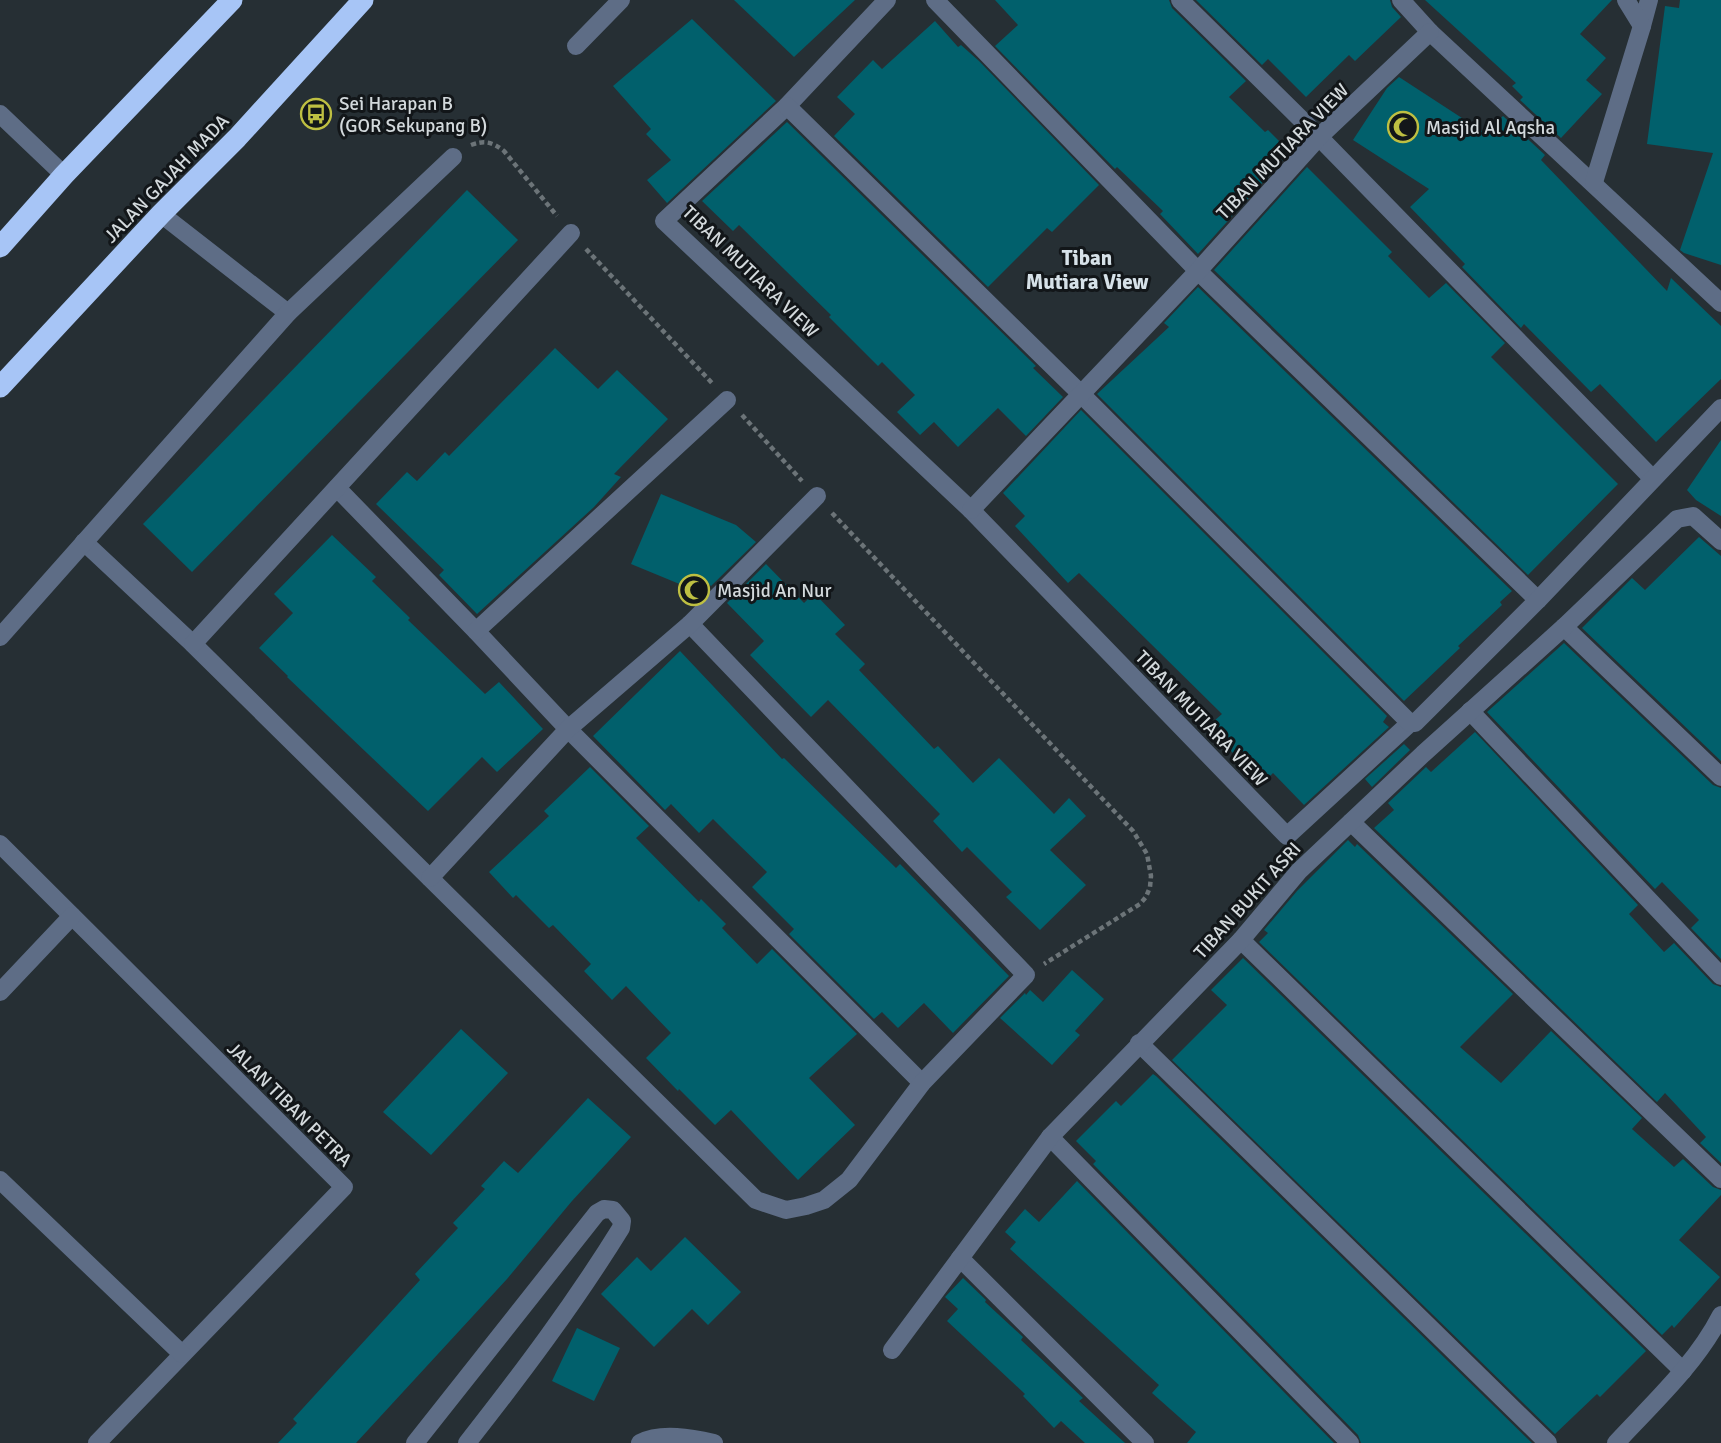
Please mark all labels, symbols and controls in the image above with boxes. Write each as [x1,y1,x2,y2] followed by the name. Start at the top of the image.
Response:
[1211,79,1354,225] street label: TIBAN MUTIARA VIEW
[339,92,487,138] place label: Sei Harapan B (GOR Sekupang B)
[299,97,333,131] bus stop icon: Sei Harapan B (GOR Sekupang B)
[99,109,235,248] street label: JALAN GAJAH MADA
[1386,110,1420,144] mosque icon: Masjid Al Aqsha
[1426,116,1555,140] place label: Masjid Al Aqsha
[677,200,823,343] street label: TIBAN MUTIARA VIEW
[1026,245,1148,295] district label: Tiban Mutiara View
[677,573,711,607] mosque icon: Masjid An Nur
[717,579,831,603] place label: Masjid An Nur
[1130,646,1273,792] street label: TIBAN MUTIARA VIEW
[1189,837,1306,964] street label: TIBAN BUKIT ASRI
[222,1037,357,1173] street label: JALAN TIBAN PETRA

